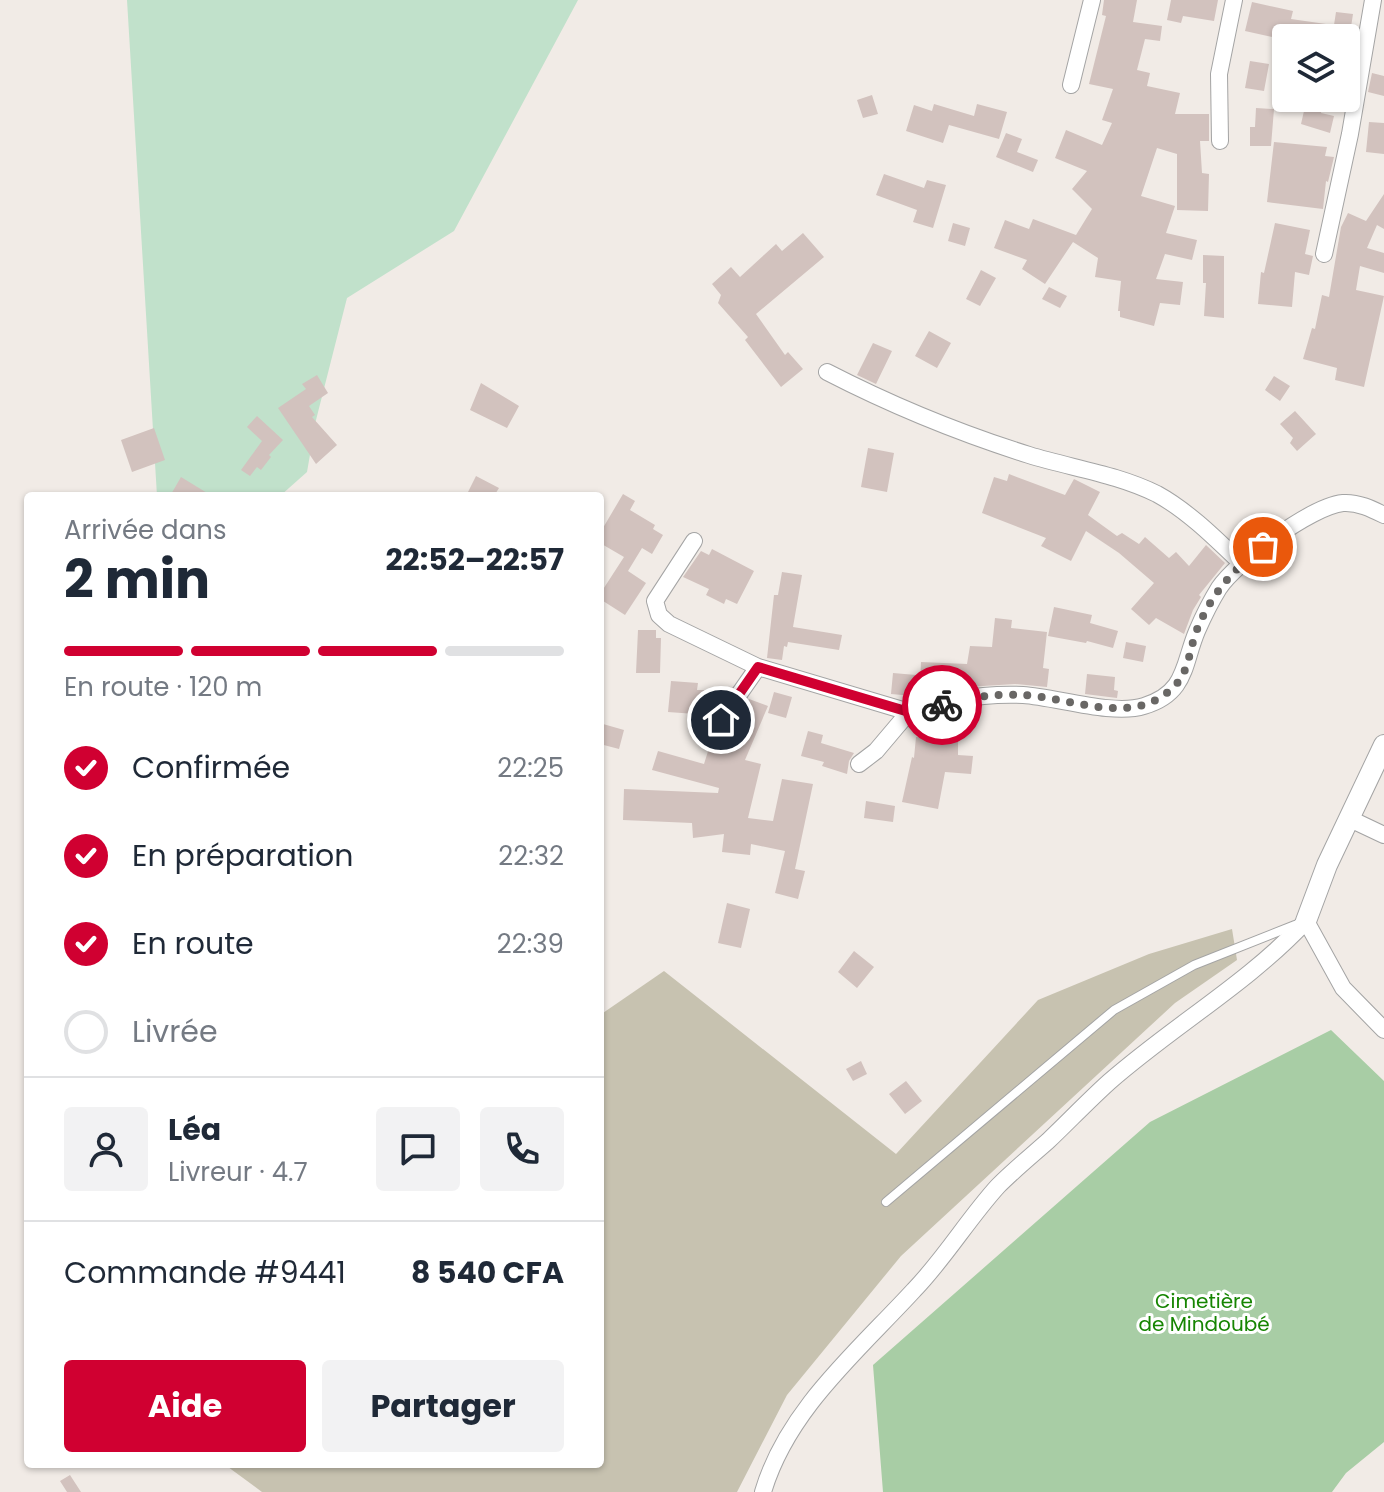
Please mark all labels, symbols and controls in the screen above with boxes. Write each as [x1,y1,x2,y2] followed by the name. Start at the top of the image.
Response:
[1272,24,1360,112] map controls
[1272,24,1360,112] button: layers
[64,512,226,548] text: Arrivée dans
[1229,513,1297,581] pin
[1241,525,1285,569] icon: bag
[385,538,564,581] text: 22:52–22:57
[64,543,210,616] text: 2 min
[902,665,982,745] courier
[64,669,262,705] text: En route · 120 m
[920,683,964,727] icon: bike
[687,686,755,754] pin
[699,698,743,742] icon: home
[64,746,108,790] icon: check
[132,746,290,789] text: Confirmée
[497,750,564,786] text: 22:25
[64,834,108,878] icon: check
[132,834,353,877] text: En préparation
[498,838,564,874] text: 22:32
[64,922,108,966] icon: check
[132,922,254,965] text: En route
[497,926,564,962] text: 22:39
[132,1010,218,1053] text: Livrée
[64,1107,148,1191] button: person
[376,1107,460,1191] button: chat
[480,1107,564,1191] button: phone
[168,1108,221,1151] text: Léa
[168,1154,308,1190] text: Livreur · 4.7
[64,1251,346,1294] text: Commande #9441
[411,1251,564,1294] text: 8 540 CFA
[1138,1287,1270,1338] park label: Cimetière de Mindoubé
[64,1360,306,1452] button: Aide
[322,1360,564,1452] button: Partager

